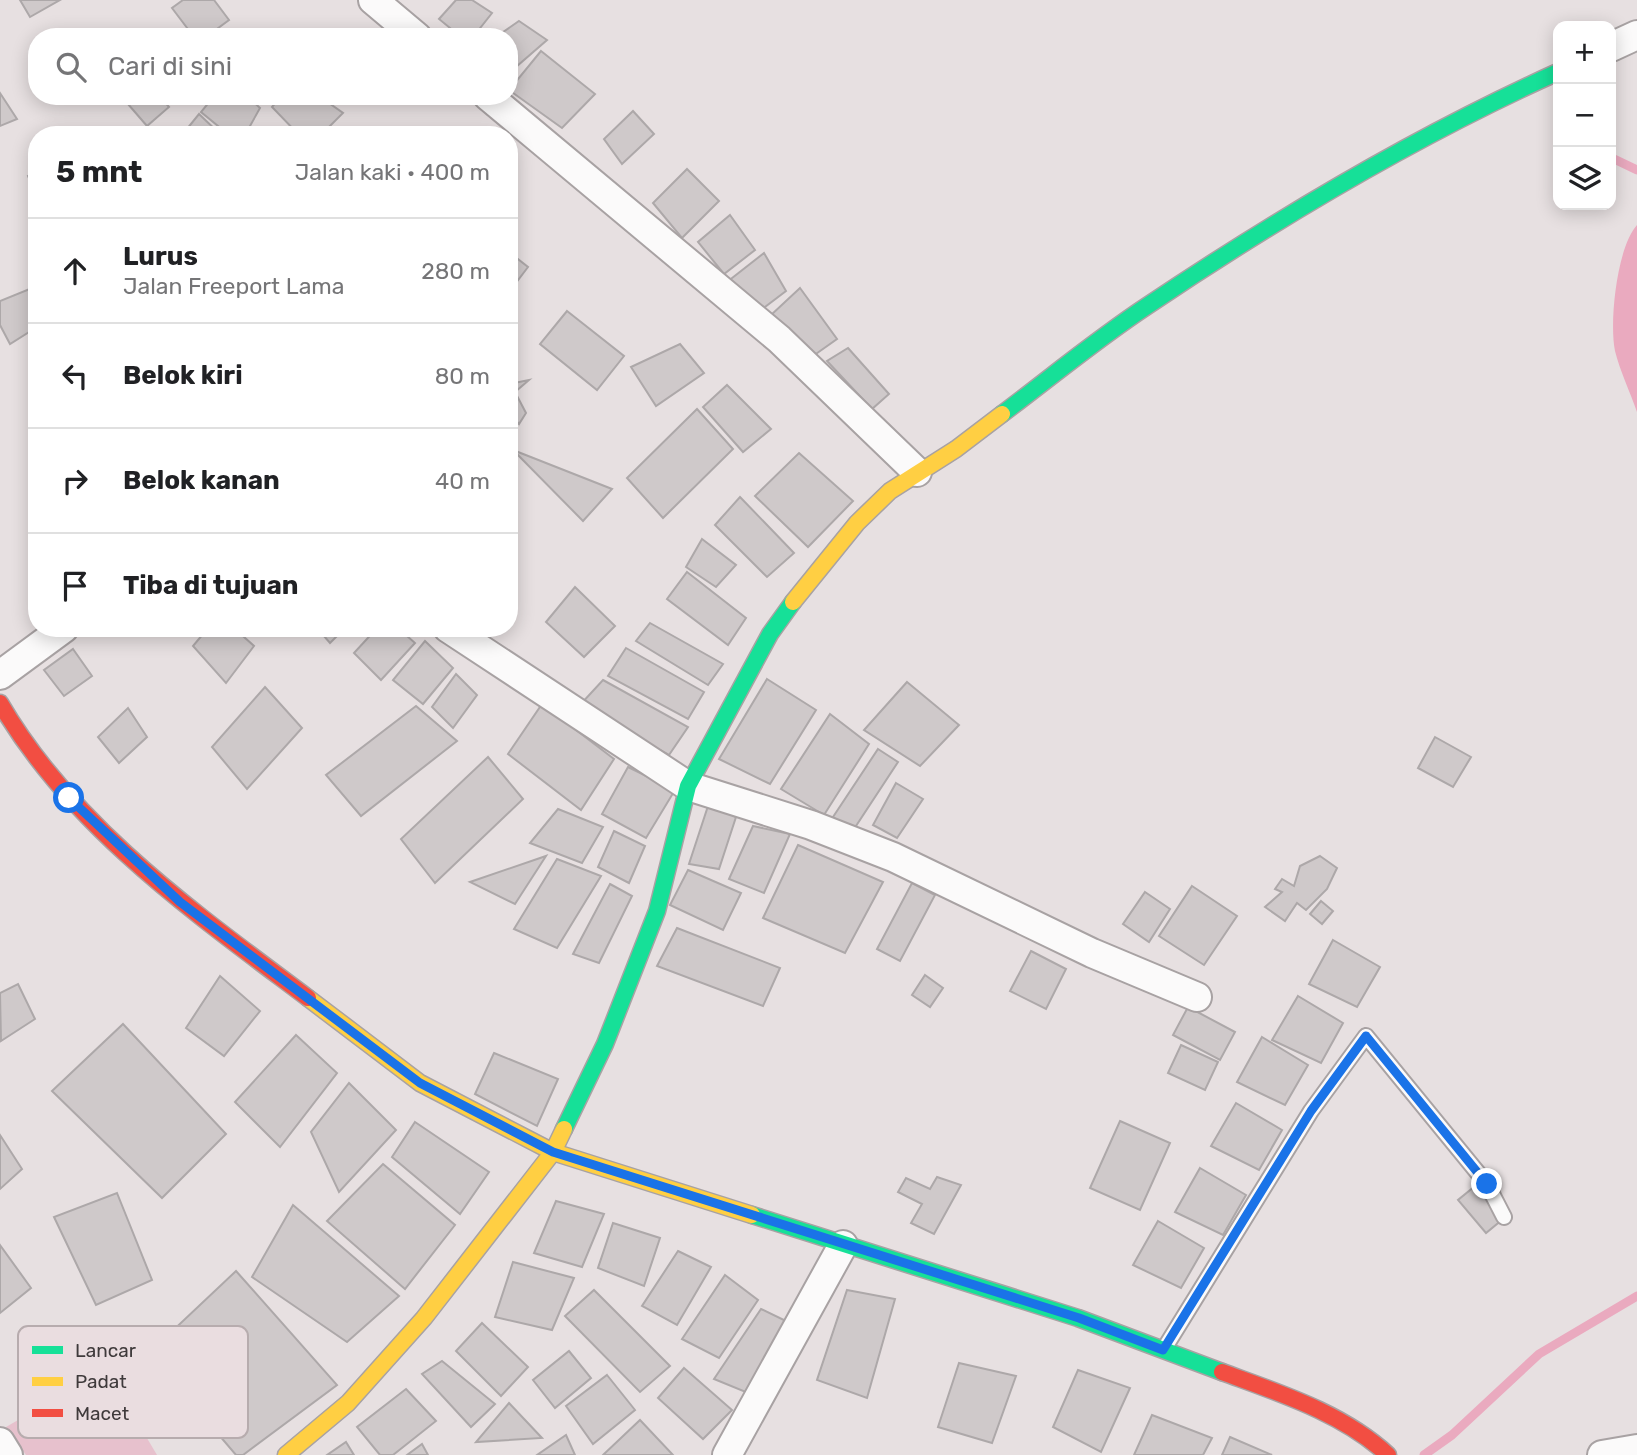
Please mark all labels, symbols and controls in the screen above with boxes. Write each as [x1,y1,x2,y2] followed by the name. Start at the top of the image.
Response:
[1553,21,1616,210] map controls
[1553,21,1616,84] button: +
[28,28,518,105] search box
[52,48,90,86] icon: search
[108,51,232,82] text: Cari di sini
[1553,84,1616,147] button: −
[1553,147,1616,210] button: layers
[56,154,142,190] text: 5 mnt
[295,158,490,186] text: Jalan kaki · 400 m
[123,241,198,272] text: Lurus
[56,252,94,290] icon: ahead
[421,257,490,285] text: 280 m
[123,272,345,300] text: Jalan Freeport Lama
[56,357,94,395] icon: left
[123,360,243,391] text: Belok kiri
[435,362,490,390] text: 80 m
[56,462,94,500] icon: right
[123,465,280,496] text: Belok kanan
[435,467,490,495] text: 40 m
[56,567,94,605] icon: arrive
[123,570,298,601] text: Tiba di tujuan
[53,782,84,813] route start
[1471,1168,1502,1199] route end
[18,1326,248,1438] legend
[75,1339,137,1362] text: Lancar
[75,1370,127,1393] text: Padat
[75,1402,130,1425] text: Macet

